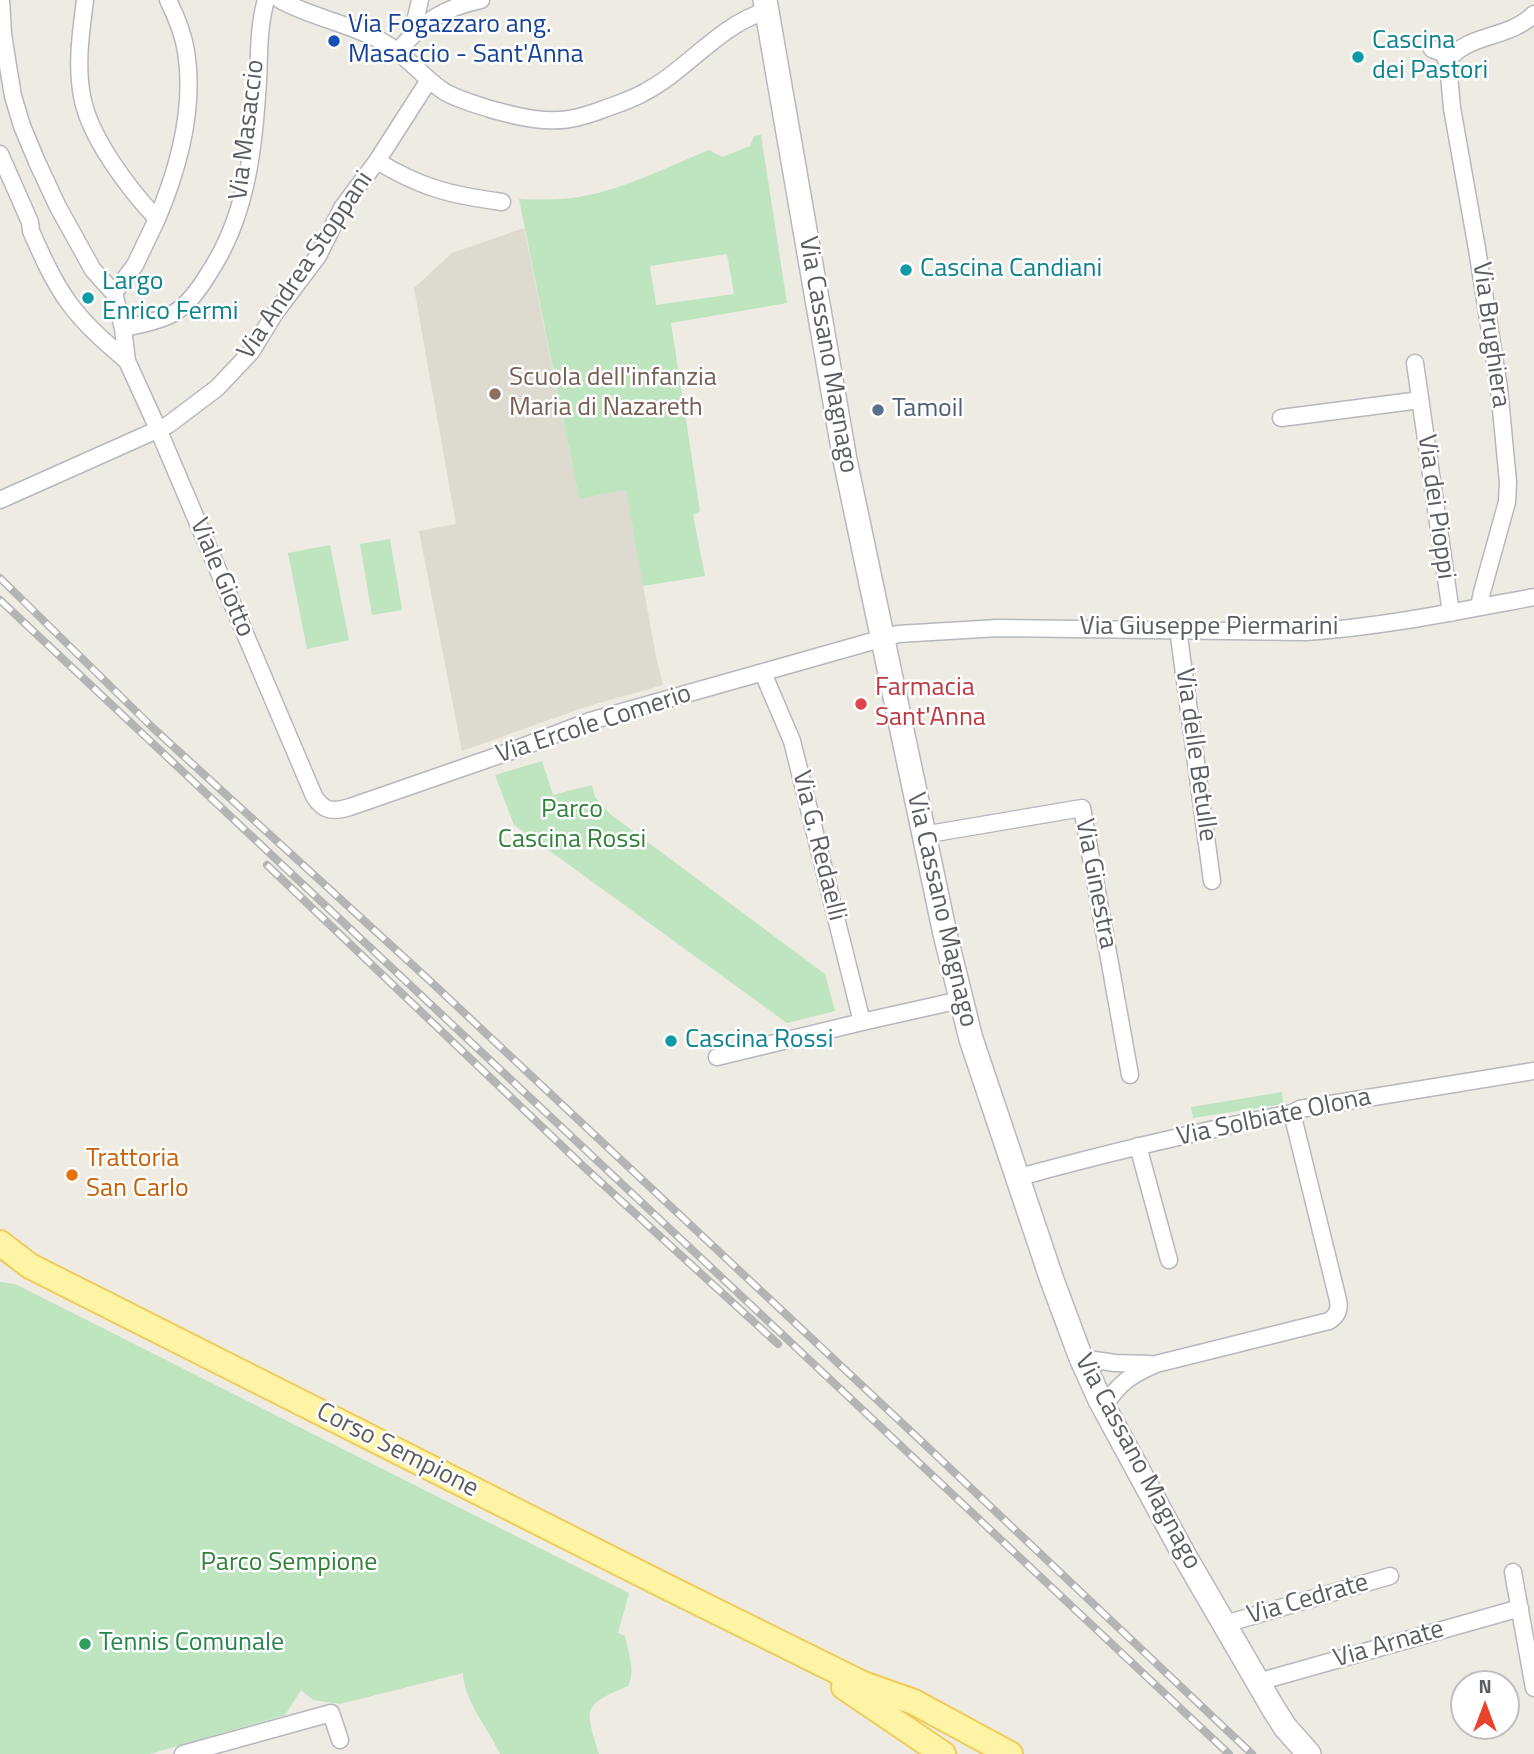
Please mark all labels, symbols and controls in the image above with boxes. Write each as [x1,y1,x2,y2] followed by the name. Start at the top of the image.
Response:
[348,10,584,72] place label: Via Fogazzaro ang. Masaccio - Sant'Anna
[1372,26,1488,88] place label: Cascina dei Pastori
[326,33,342,49] marker: Via Fogazzaro ang. Masaccio - Sant'Anna
[1350,49,1366,65] marker: Cascina dei Pastori
[224,58,272,202] street label: Via Masaccio
[232,166,380,366] street label: Via Andrea Stoppani
[791,234,863,476] street label: Via Cassano Magnago
[920,254,1102,286] place label: Cascina Candiani
[1464,260,1516,410] street label: Via Brughiera
[898,262,914,278] marker: Cascina Candiani
[102,267,238,328] place label: Largo Enrico Fermi
[80,290,96,306] marker: Largo Enrico Fermi
[509,363,717,424] place label: Scuola dell'infanzia Maria di Nazareth
[487,386,503,402] marker: Scuola dell'infanzia Maria di Nazareth
[892,394,964,426] place label: Tamoil
[870,402,886,418] marker: Tamoil
[1409,433,1461,581] street label: Via dei Pioppi
[182,514,260,642] street label: Viale Giotto
[1080,612,1338,644] street label: Via Giuseppe Piermarini
[1167,666,1223,844] street label: Via delle Betulle
[875,673,986,734] place label: Farmacia Sant'Anna
[492,679,696,771] street label: Via Ercole Comerio
[853,696,869,712] marker: Farmacia Sant'Anna
[784,768,852,924] street label: Via G. Redaelli
[899,790,983,1030] street label: Via Cassano Magnago
[498,795,646,856] park label: Parco Cascina Rossi
[1067,816,1123,952] street label: Via Ginestra
[685,1025,833,1057] place label: Cascina Rossi
[663,1033,679,1049] marker: Cascina Rossi
[1174,1082,1374,1154] street label: Via Solbiate Olona
[86,1144,189,1206] place label: Trattoria San Carlo
[64,1167,80,1183] marker: Trattoria San Carlo
[1067,1349,1207,1575] street label: Via Cassano Magnago
[311,1397,483,1505] street label: Corso Sempione
[201,1548,377,1580] park label: Parco Sempione
[1244,1568,1372,1632] street label: Via Cedrate
[1330,1614,1448,1676] street label: Via Arnate
[99,1628,284,1660] place label: Tennis Comunale
[77,1636,93,1652] marker: Tennis Comunale
[1450,1670,1520,1740] north arrow
[1478,1671,1492,1700] text: N

